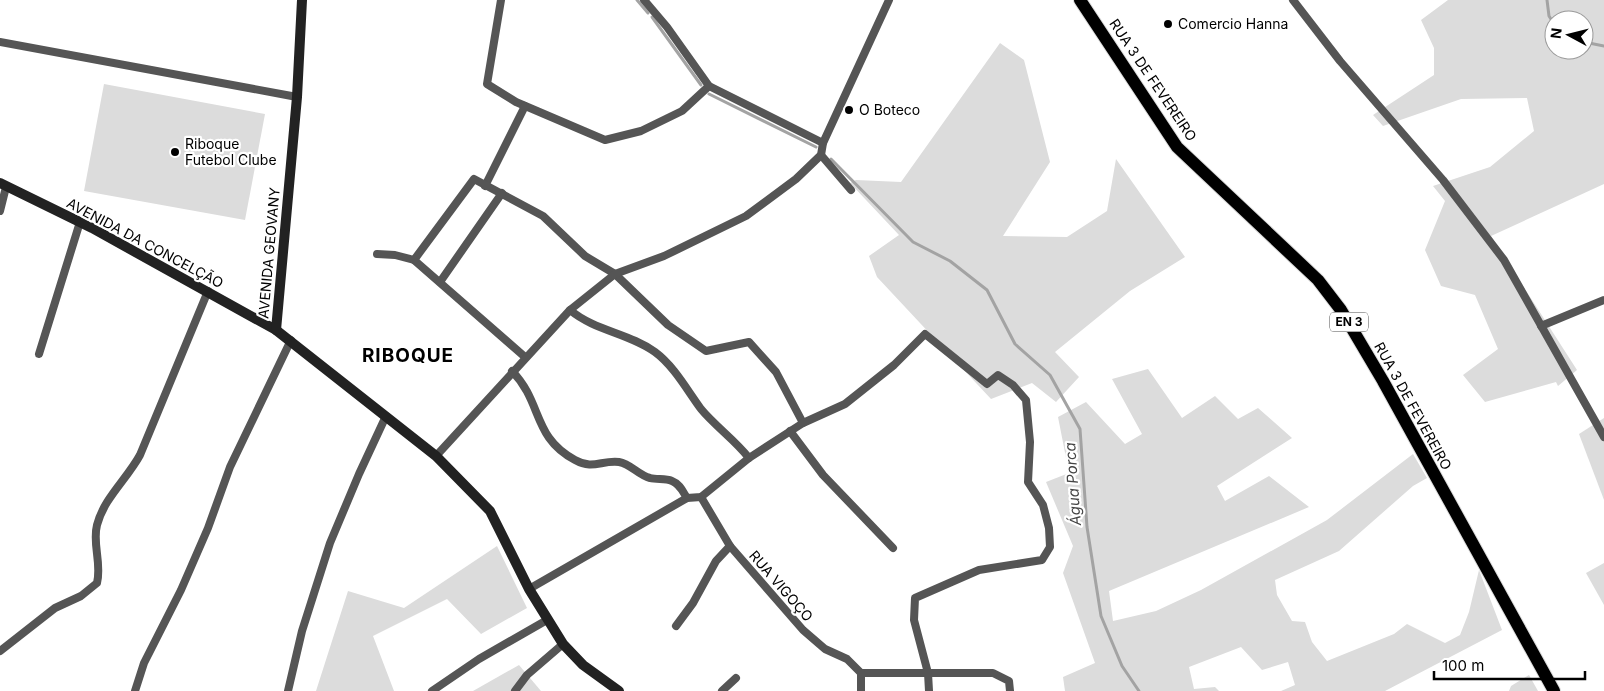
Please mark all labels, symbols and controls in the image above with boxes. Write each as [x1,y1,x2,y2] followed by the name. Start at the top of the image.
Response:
[1544,10,1594,60] north arrow
[1178,15,1288,32] place label: Comercio Hanna
[1106,16,1201,144] street label: RUA 3 DE FEVEREIRO
[1162,18,1174,30] marker: Comercio Hanna
[1547,27,1565,40] text: N
[859,101,920,118] place label: O Boteco
[843,104,855,116] marker: O Boteco
[185,135,277,168] place label: Riboque Futebol Clube
[169,146,181,158] marker: Riboque Futebol Clube
[254,186,283,319] street label: AVENIDA GEOVANY
[64,194,226,291] street label: AVENIDA DA CONCELÇÃO
[1330,313,1368,332] road number: EN 3
[1371,339,1456,473] street label: RUA 3 DE FEVEREIRO
[362,344,454,367] district label: RIBOQUE
[1060,442,1085,527] water label: Água Porca
[746,547,817,625] street label: RUA VIGOÇO
[1434,648,1585,680] scale bar
[1442,656,1484,675] text: 100 m

